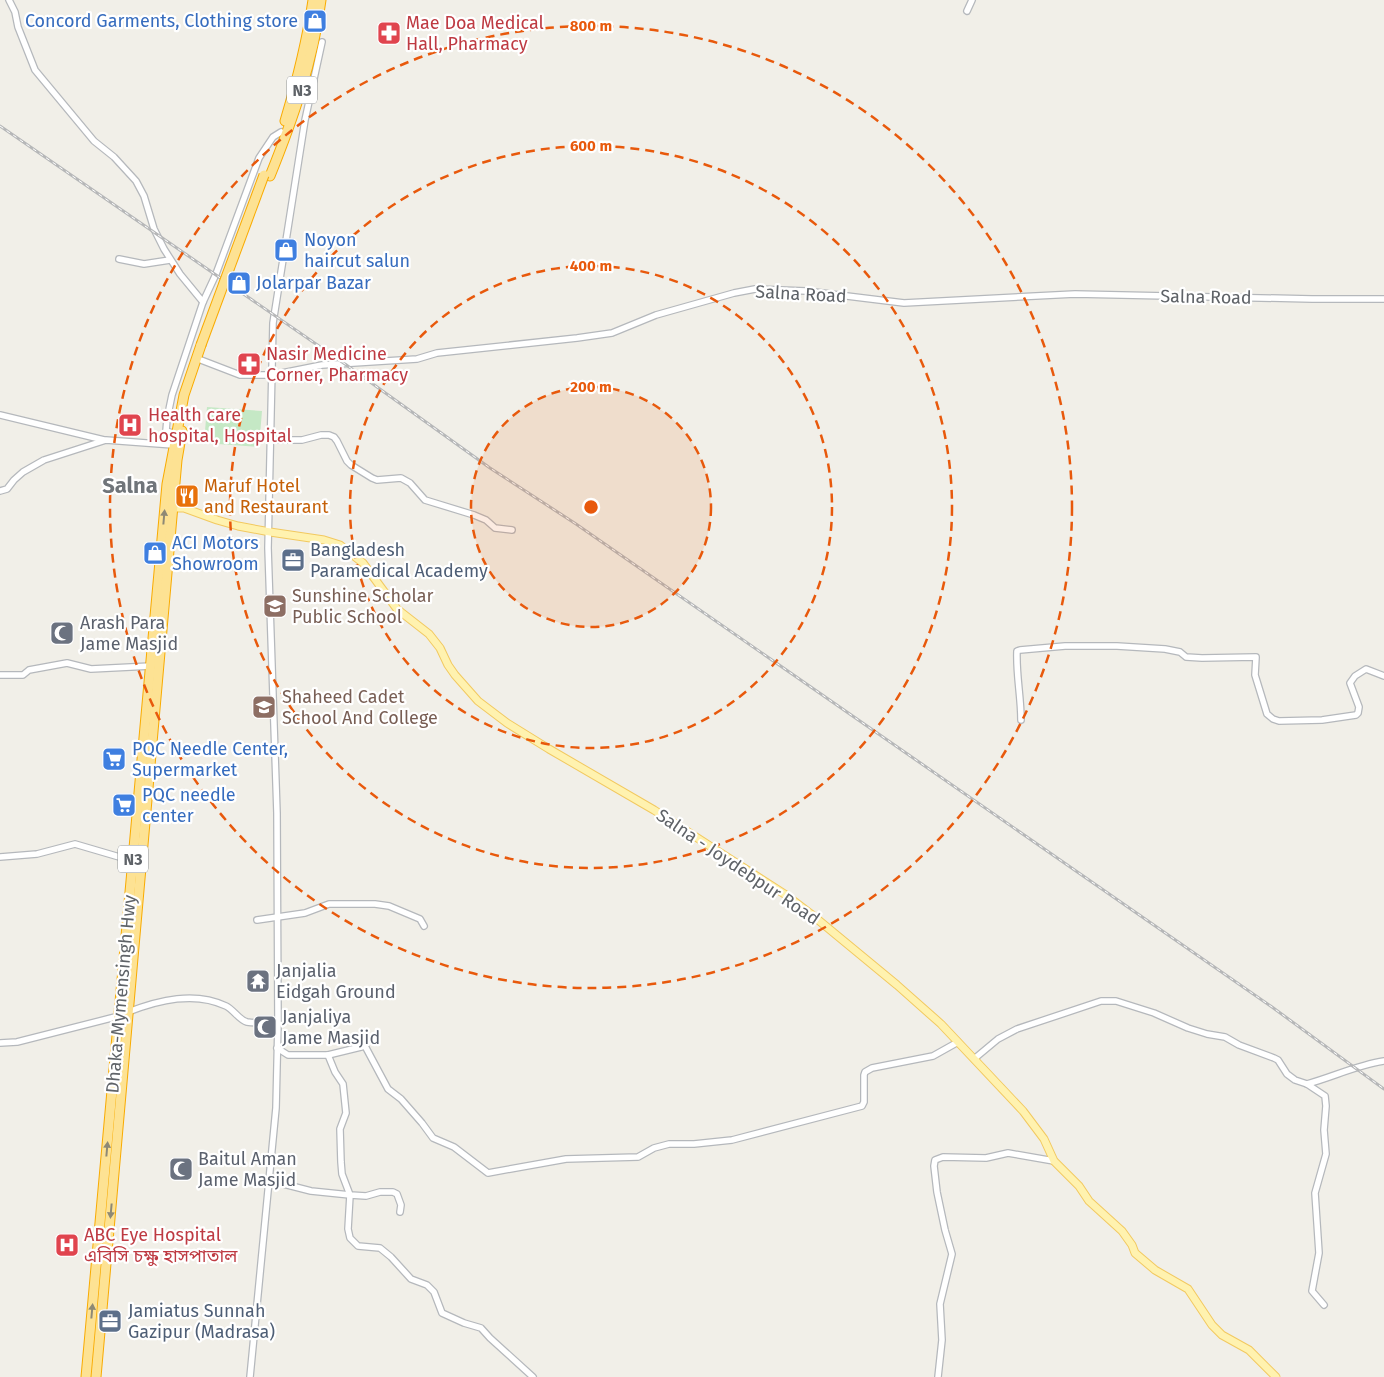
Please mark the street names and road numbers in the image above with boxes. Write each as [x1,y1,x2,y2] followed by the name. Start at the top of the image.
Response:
[287,76,317,104] road number: N3
[755,281,847,307] street label: Salna Road
[1160,285,1252,309] street label: Salna Road
[652,804,824,930] street label: Salna - Joydebpur Road
[118,846,148,872] road number: N3
[101,894,141,1094] street label: Dhaka-Mymensingh Hwy

